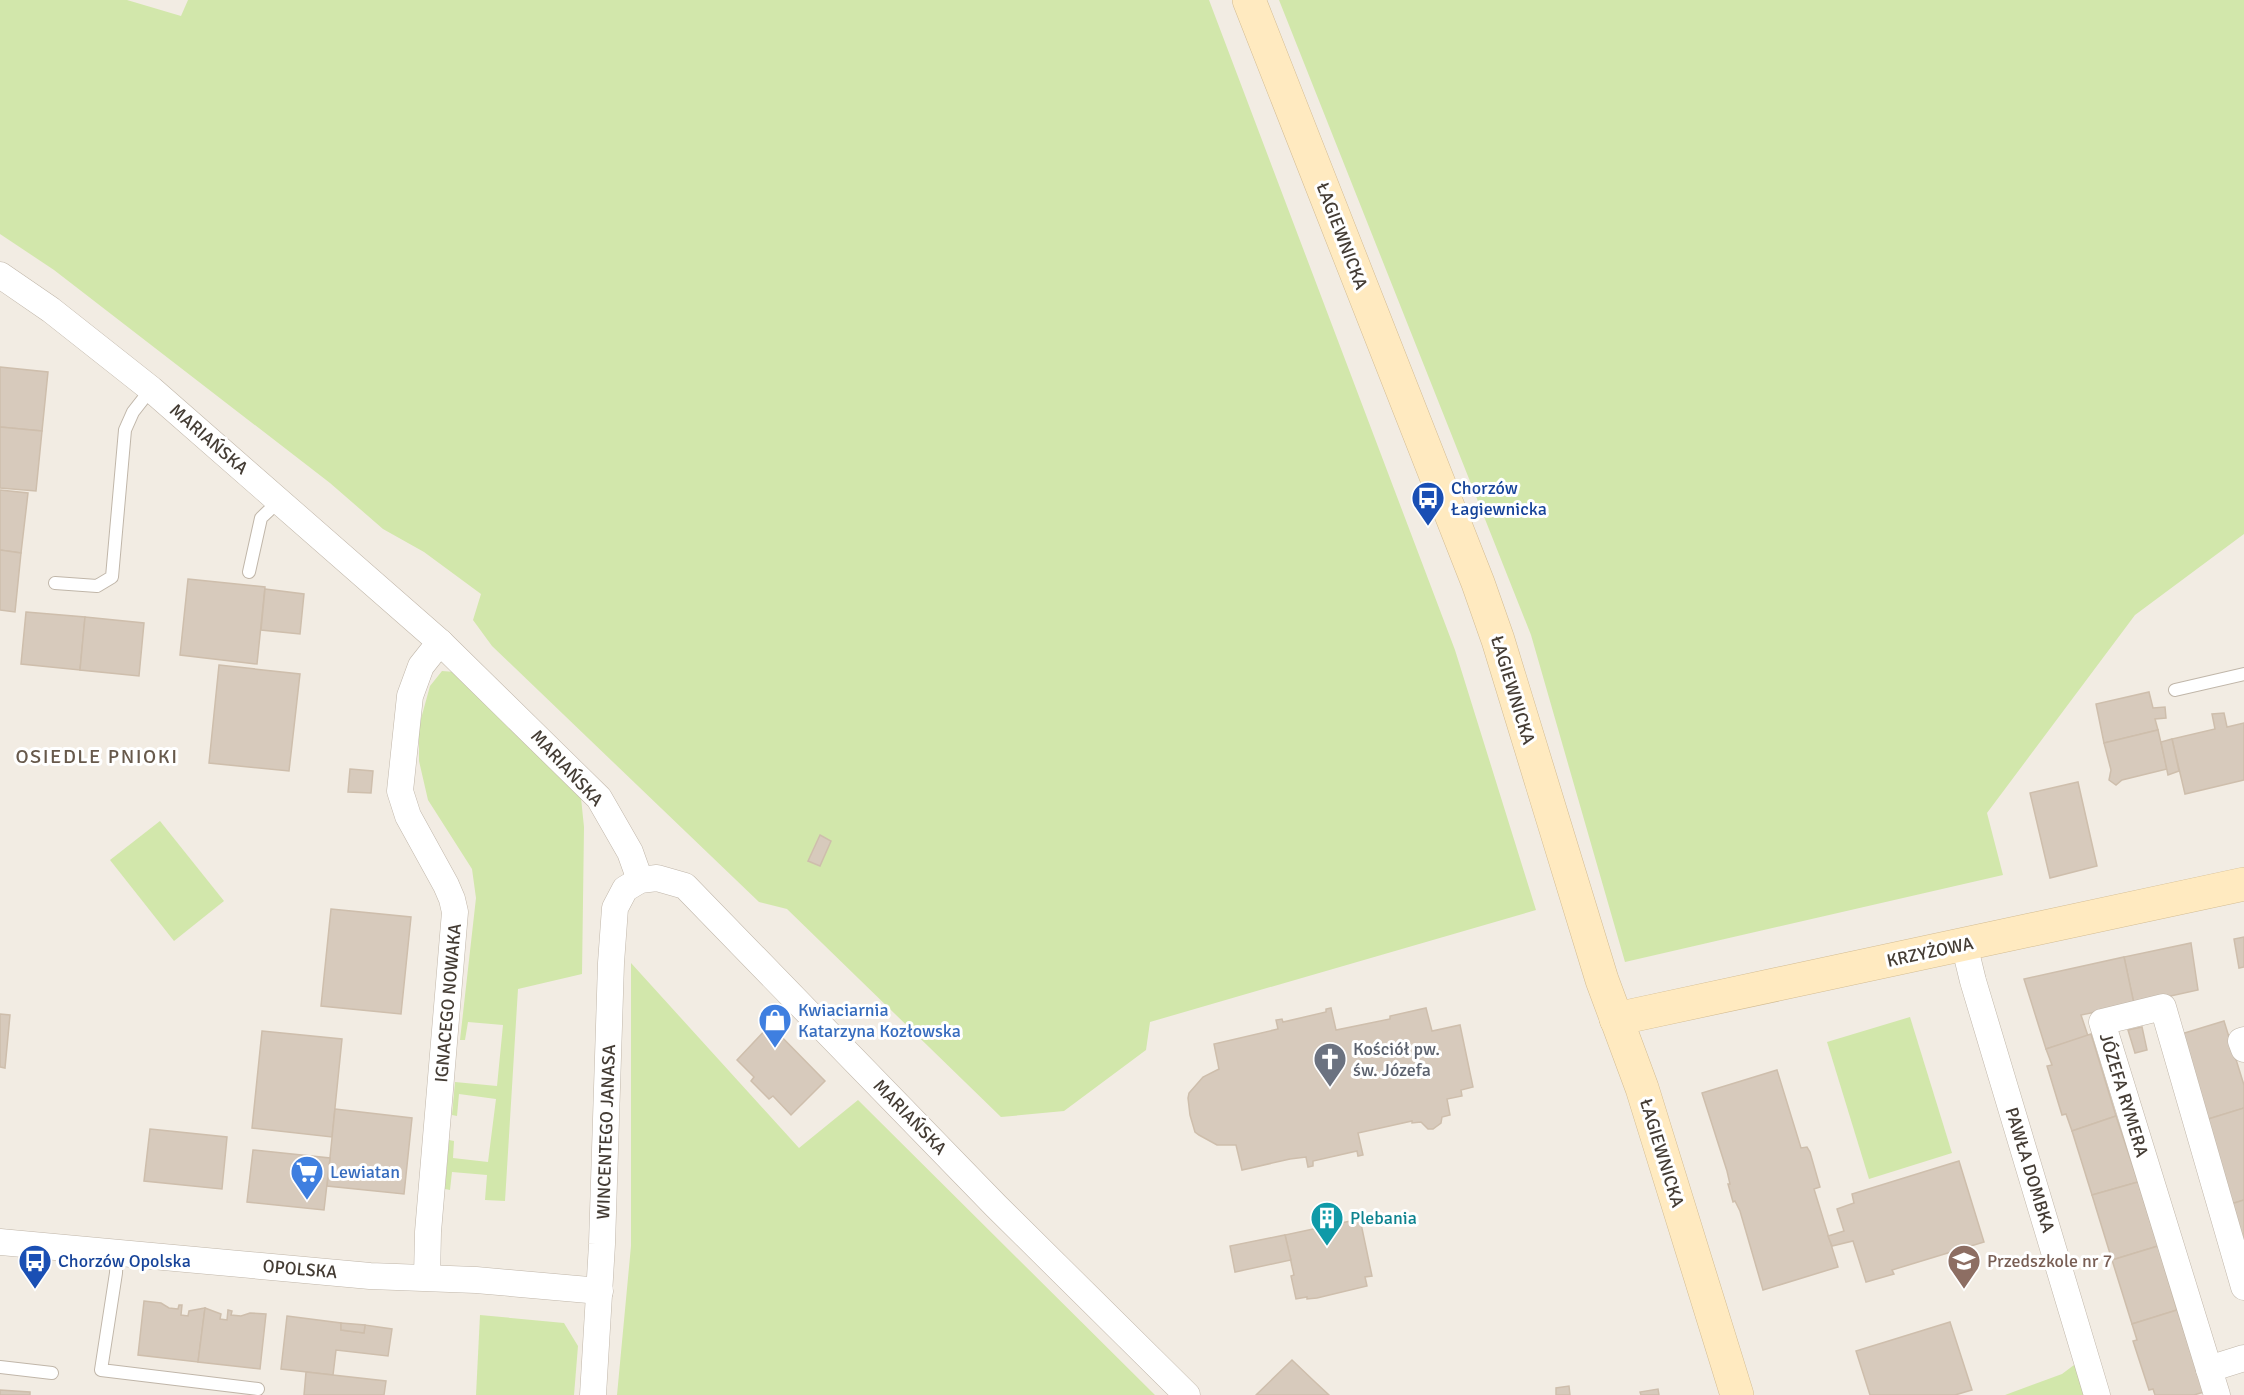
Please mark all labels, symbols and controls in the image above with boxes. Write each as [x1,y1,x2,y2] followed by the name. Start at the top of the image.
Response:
[1312,180,1372,292] street label: ŁAGIEWNICKA
[165,399,253,479] street label: MARIAŃSKA
[1451,477,1547,520] place label: Chorzów Łagiewnicka
[1410,480,1446,527] bus stop icon: Chorzów Łagiewnicka
[1486,633,1540,747] street label: ŁAGIEWNICKA
[526,725,608,811] street label: MARIAŃSKA
[15,744,179,769] district label: OSIEDLE PNIOKI
[430,922,466,1084] street label: IGNACEGO NOWAKA
[1885,932,1975,972] street label: KRZYŻOWA
[798,999,961,1042] place label: Kwiaciarnia Katarzyna Kozłowska
[757,1002,793,1049] shop icon: Kwiaciarnia Katarzyna Kozłowska
[2095,1030,2153,1160] street label: JÓZEFA RYMERA
[1353,1038,1440,1081] place label: Kościół pw. św. Józefa
[1312,1041,1348,1088] church icon: Kościół pw. św. Józefa
[592,1044,620,1220] street label: WINCENTEGO JANASA
[869,1075,951,1159] street label: MARIAŃSKA
[1635,1096,1689,1210] street label: ŁAGIEWNICKA
[2000,1105,2060,1235] street label: PAWŁA DOMBKA
[289,1154,325,1201] supermarket icon: Lewiatan
[330,1161,400,1183] place label: Lewiatan
[1309,1200,1345,1247] building icon: Plebania
[1350,1207,1417,1229] place label: Plebania
[17,1243,53,1290] bus stop icon: Chorzów Opolska
[1946,1243,1982,1290] school or university icon: Przedszkole nr 7
[58,1250,191,1272] place label: Chorzów Opolska
[1987,1250,2112,1272] place label: Przedszkole nr 7
[262,1255,338,1283] street label: OPOLSKA

